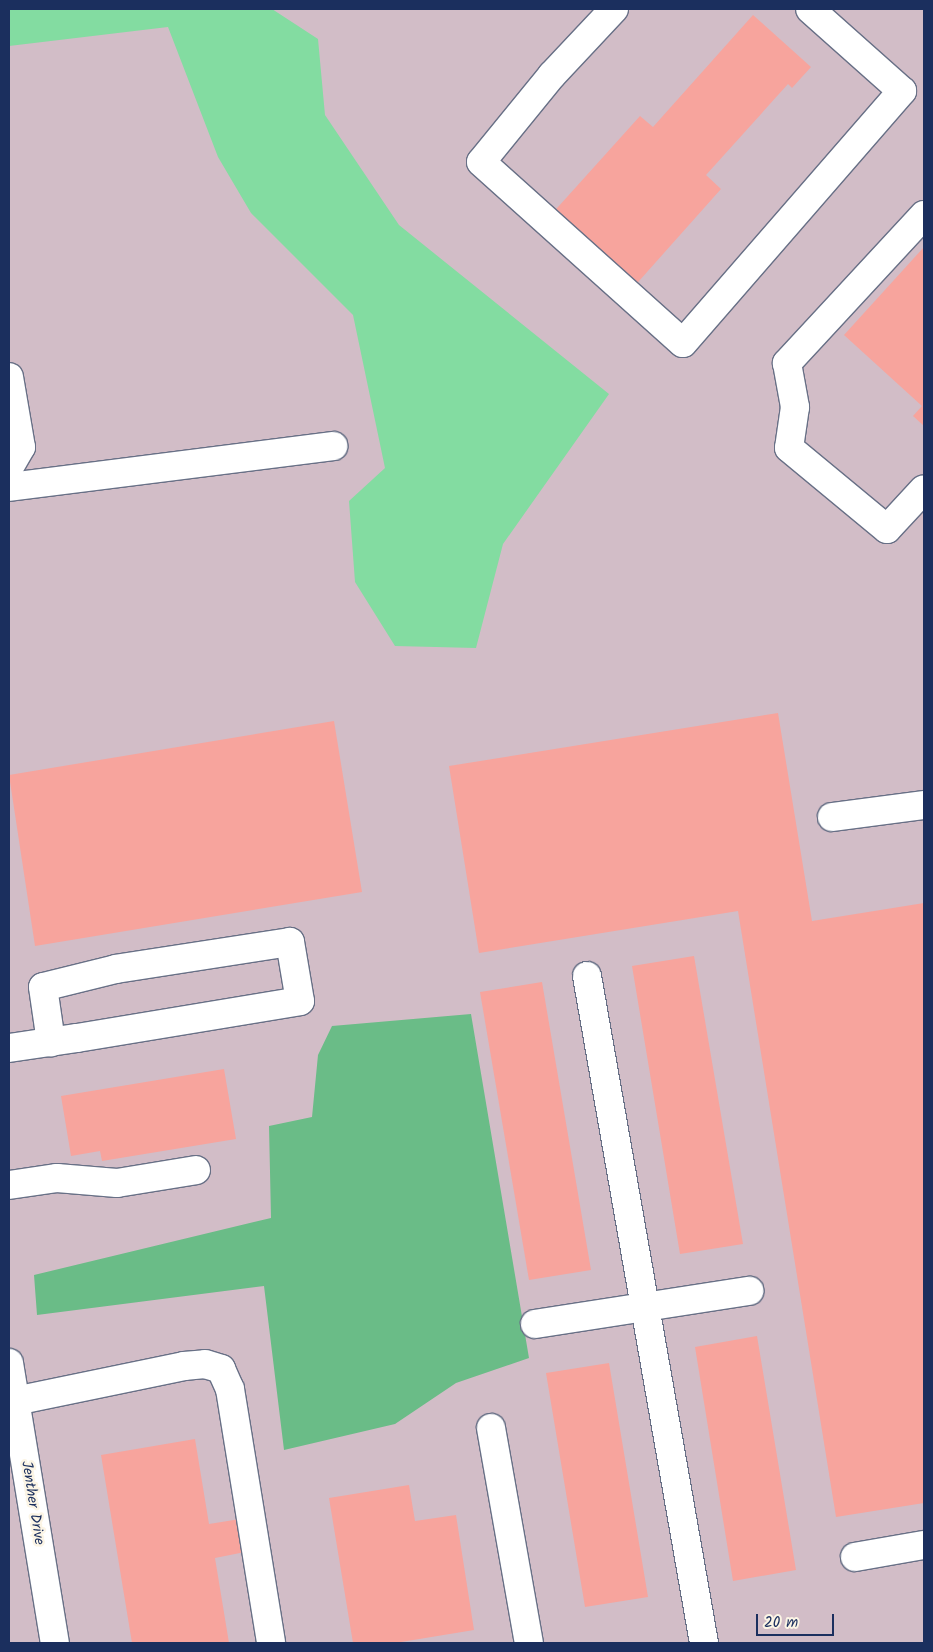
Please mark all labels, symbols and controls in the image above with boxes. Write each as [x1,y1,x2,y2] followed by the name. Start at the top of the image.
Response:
[16,1460,48,1546] street label: Jenther Drive
[758,1604,836,1636] scale bar
[764,1611,798,1635] text: 20 m

